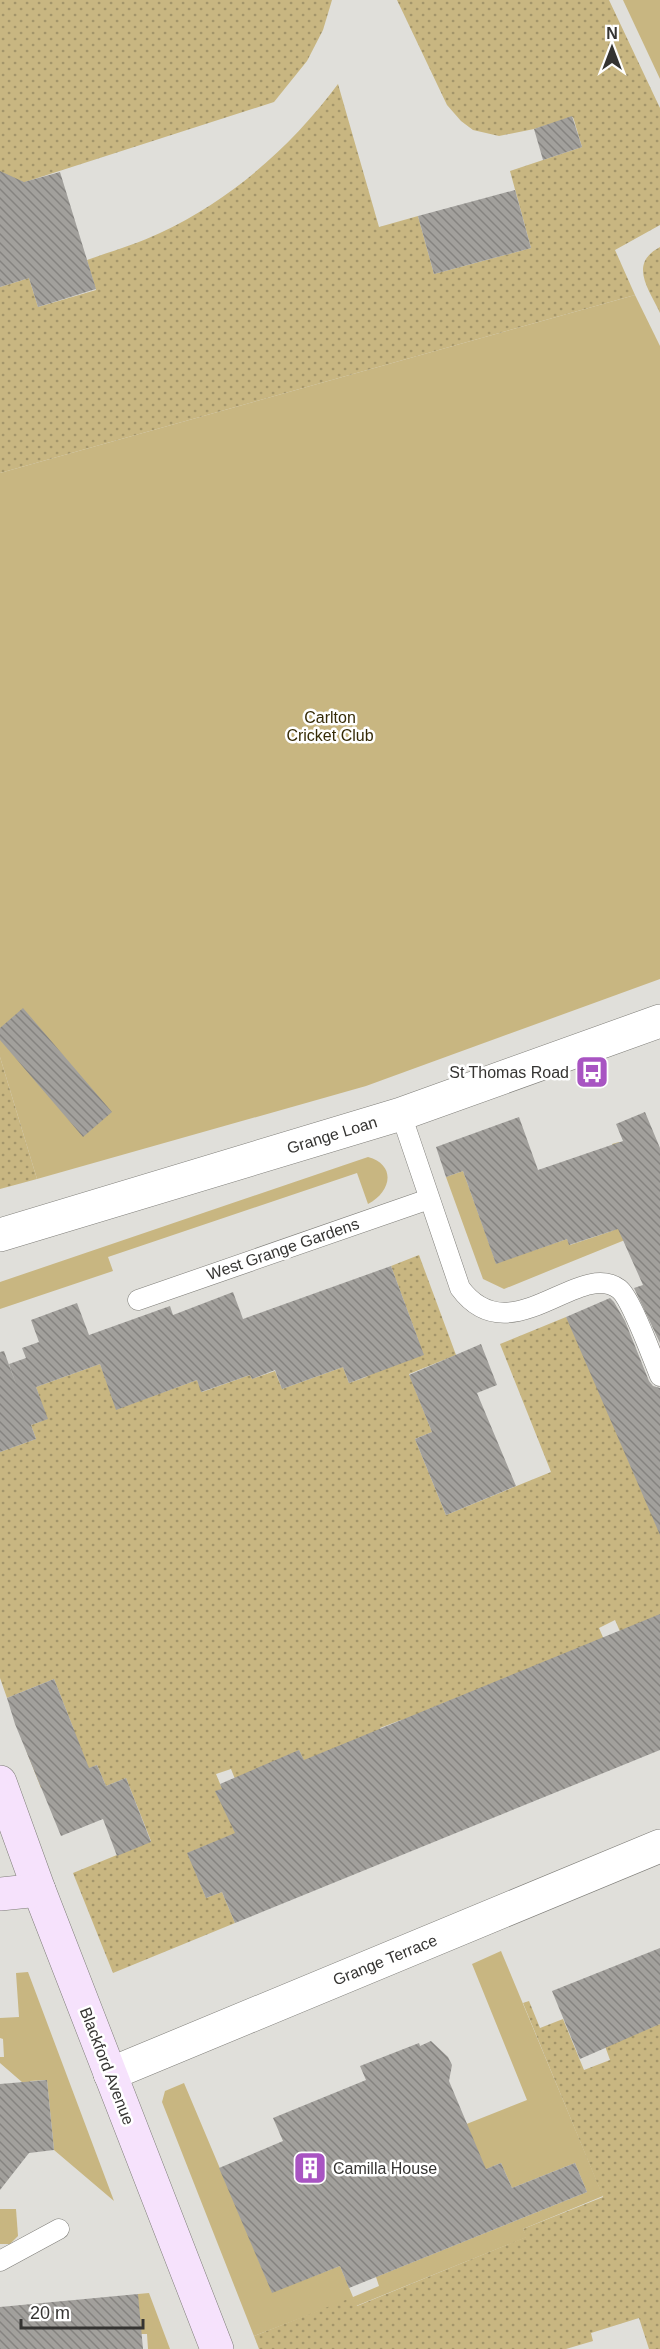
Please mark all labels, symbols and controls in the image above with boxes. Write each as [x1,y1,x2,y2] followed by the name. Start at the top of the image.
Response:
[582,18,642,78] north arrow
[606,25,618,42] text: N
[286,709,374,744] park label: Carlton Cricket Club
[574,1054,610,1090] bus stop icon: St Thomas Road
[449,1064,569,1081] place label: St Thomas Road
[285,1113,379,1157] street label: Grange Loan
[205,1215,361,1283] street label: West Grange Gardens
[330,1931,440,1989] street label: Grange Terrace
[77,2005,137,2127] street label: Blackford Avenue
[292,2150,328,2186] building icon: Camilla House
[333,2160,437,2177] place label: Camilla House
[21,2292,142,2330] scale bar
[30,2303,70,2323] text: 20 m

